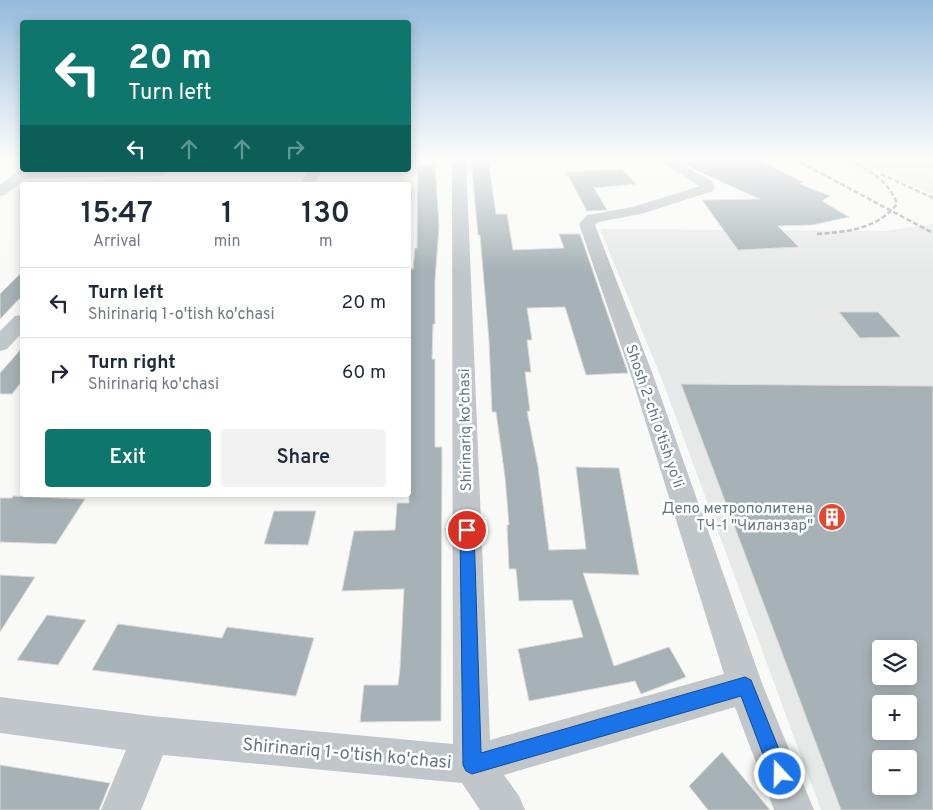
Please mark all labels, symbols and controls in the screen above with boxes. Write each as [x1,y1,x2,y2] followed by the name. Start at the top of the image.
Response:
[128,37,212,81] text: 20 m
[45,40,110,105] icon: left
[128,80,211,107] text: Turn left
[122,135,150,163] icon: left
[175,135,203,163] icon: ahead
[228,135,256,163] icon: ahead
[281,135,309,163] icon: right
[81,196,153,233] text: 15:47
[221,196,233,233] text: 1
[301,196,350,233] text: 130
[93,232,141,252] text: Arrival
[214,232,240,252] text: min
[319,232,332,252] text: m
[88,281,164,305] text: Turn left
[45,289,73,317] icon: left
[342,291,386,315] text: 20 m
[88,305,275,325] text: Shirinariq 1-o'tish ko'chasi
[620,342,687,491] street label: Shosh 2-chi o'tish yo'li
[88,351,176,375] text: Turn right
[45,359,73,387] icon: right
[342,361,386,385] text: 60 m
[456,368,477,492] street label: Shirinariq ko'chasi
[88,375,219,395] text: Shirinariq ko'chasi
[45,429,211,487] button: Exit
[221,429,386,487] button: Share
[662,500,813,536] place label: Депо метрополитена ТЧ-1 "Чиланзар"
[817,502,847,532] building icon: Депо метрополитена ТЧ-1 "Чиланзар"
[446,509,488,551] pin
[453,516,481,544] icon: arrive
[872,640,917,795] map controls
[872,640,917,685] button: layers
[872,695,917,740] button: +
[241,734,452,775] street label: Shirinariq 1-o'tish ko'chasi
[753,747,805,799] position arrow
[872,750,917,795] button: −

